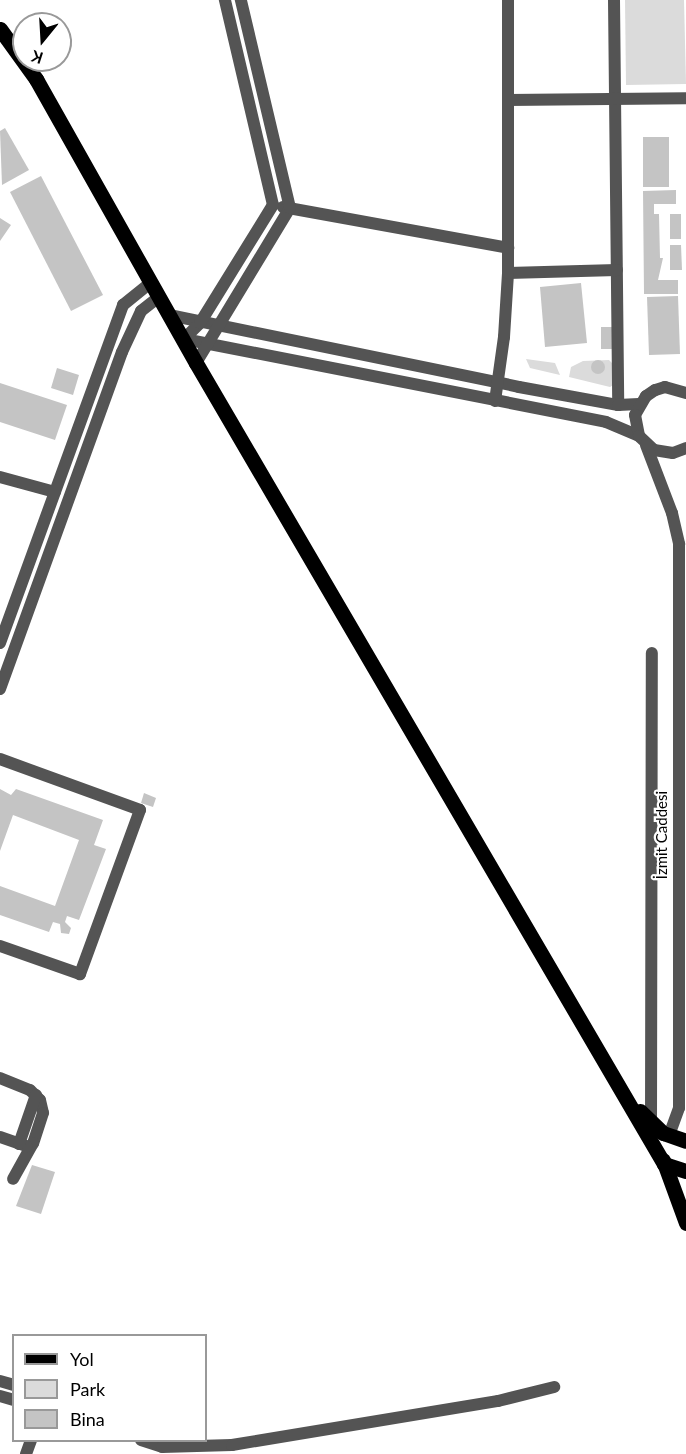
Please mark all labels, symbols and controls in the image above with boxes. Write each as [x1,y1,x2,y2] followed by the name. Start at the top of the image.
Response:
[12,12,72,72] north arrow
[29,47,45,68] text: K
[653,791,671,879] street label: İzmit Caddesi
[12,1334,207,1442] legend
[70,1348,94,1370] text: Yol
[70,1378,105,1400] text: Park
[70,1408,105,1430] text: Bina

